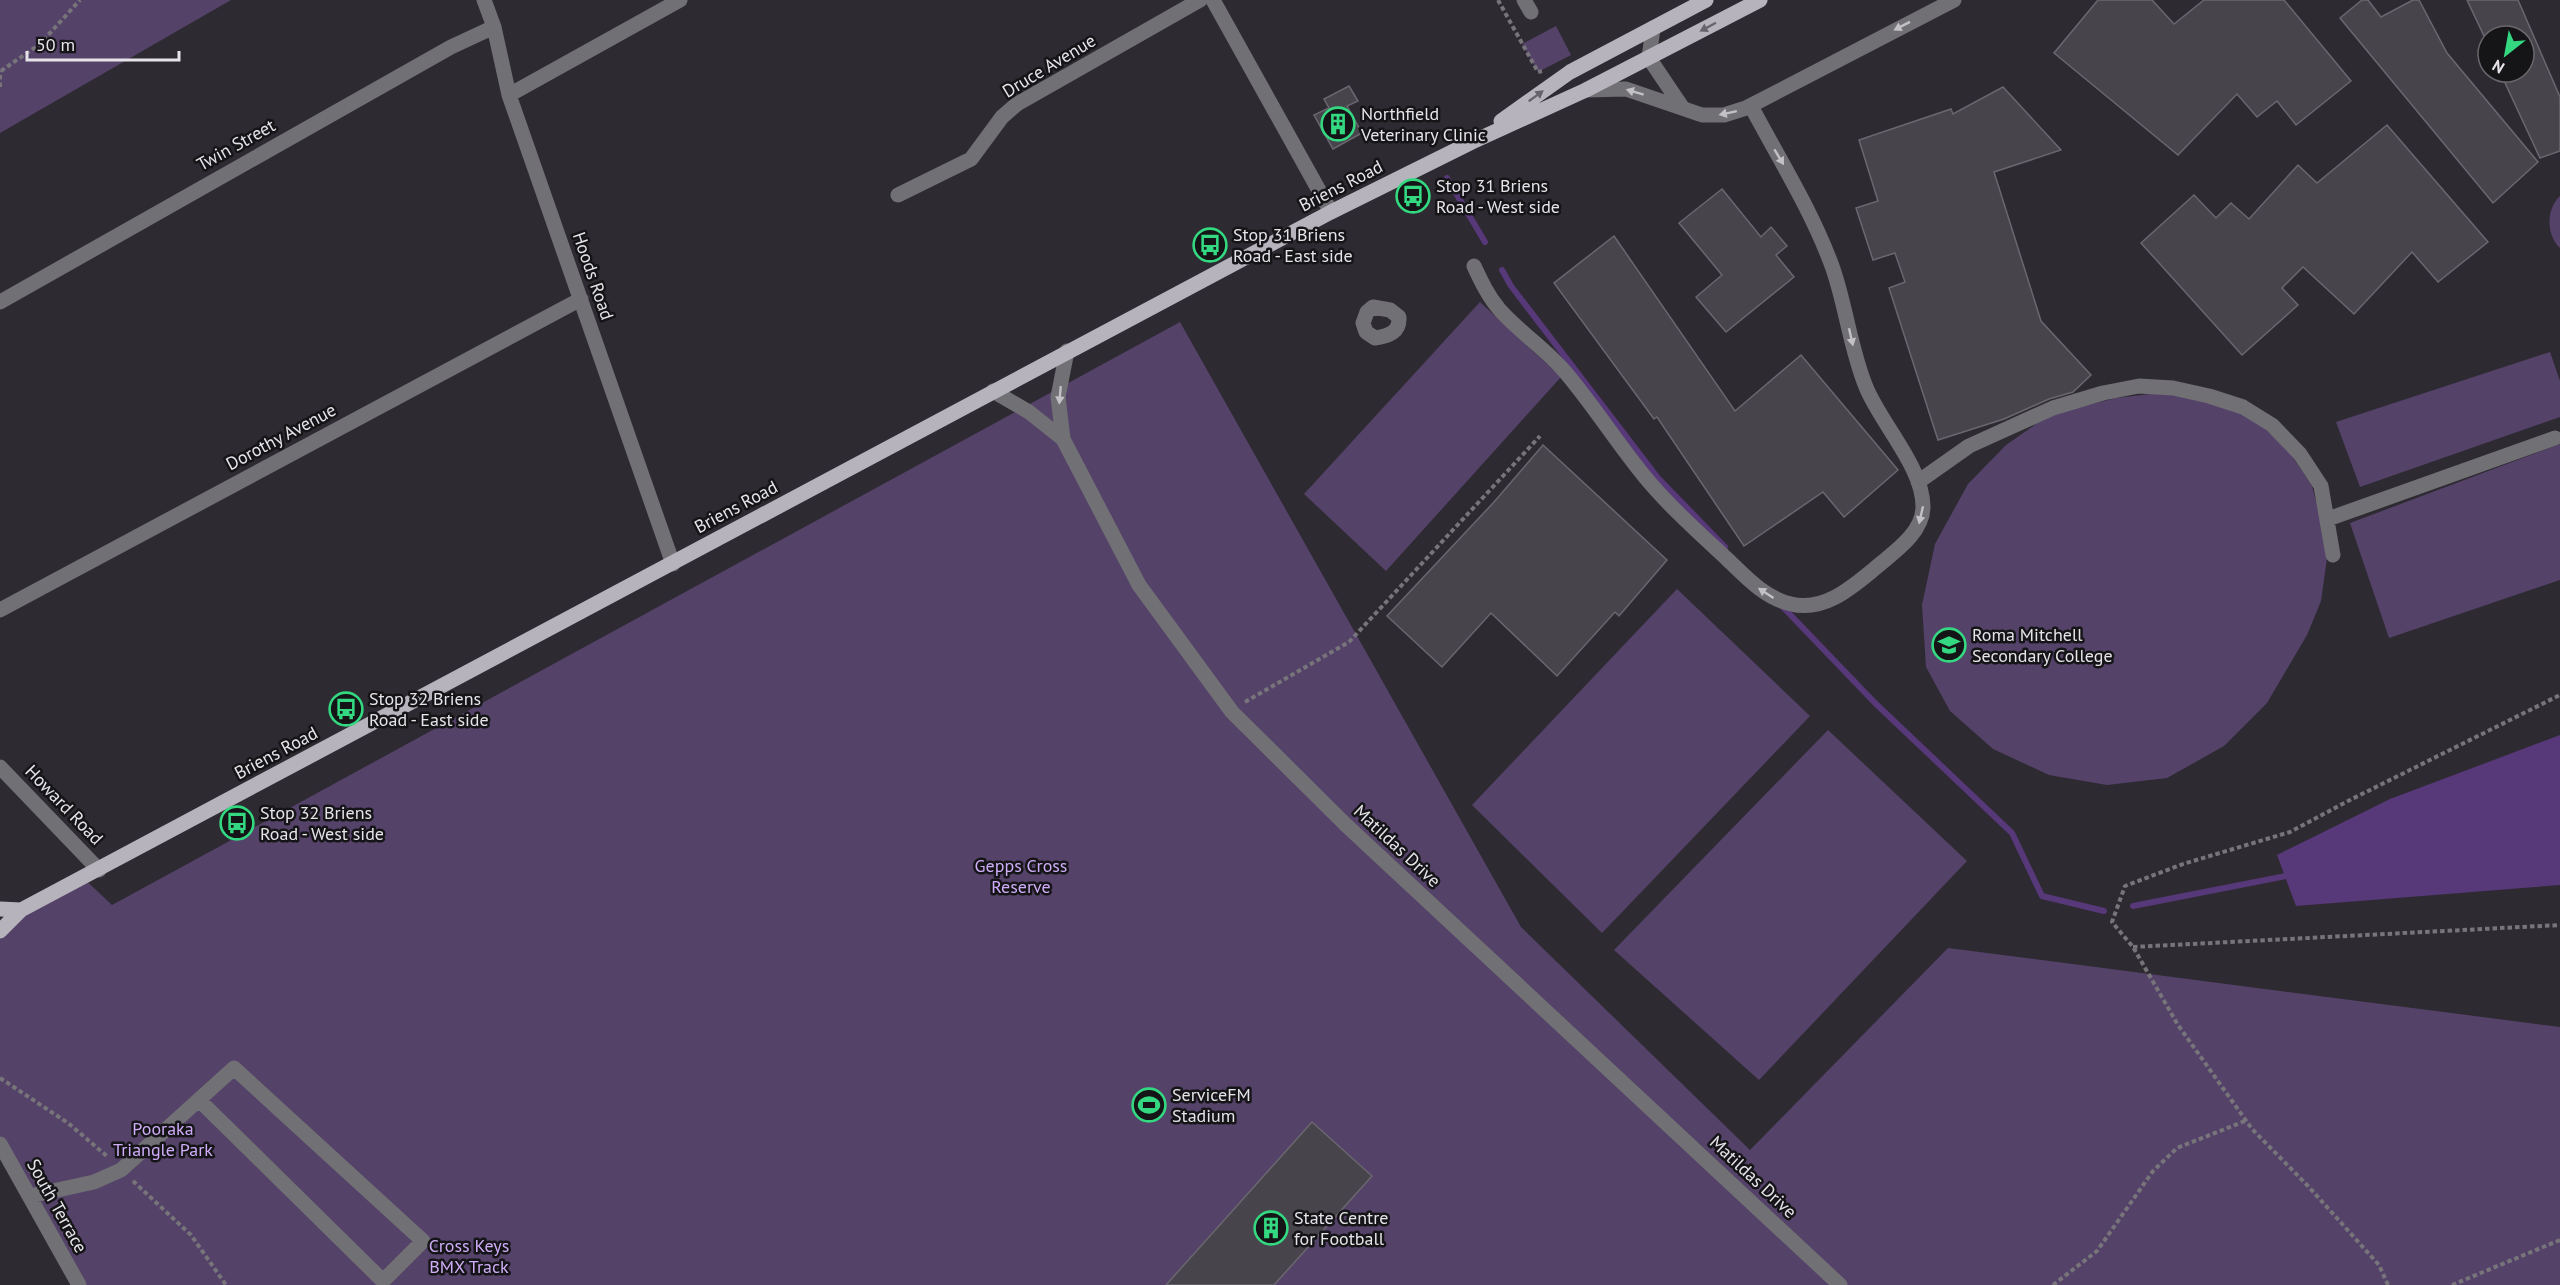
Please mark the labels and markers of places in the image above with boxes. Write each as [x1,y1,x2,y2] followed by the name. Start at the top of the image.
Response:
[1360,102,1486,146] place label: Northfield Veterinary Clinic
[1320,106,1356,142] building icon: Northfield Veterinary Clinic
[1436,174,1560,218] place label: Stop 31 Briens Road - West side
[1395,178,1431,214] bus stop icon: Stop 31 Briens Road - West side
[1233,223,1353,267] place label: Stop 31 Briens Road - East side
[1192,227,1228,263] bus stop icon: Stop 31 Briens Road - East side
[1972,623,2113,667] place label: Roma Mitchell Secondary College
[1931,627,1967,663] school or university icon: Roma Mitchell Secondary College
[369,687,489,731] place label: Stop 32 Briens Road - East side
[328,691,364,727] bus stop icon: Stop 32 Briens Road - East side
[260,801,384,845] place label: Stop 32 Briens Road - West side
[219,805,255,841] bus stop icon: Stop 32 Briens Road - West side
[1172,1083,1251,1127] place label: ServiceFM Stadium
[1131,1087,1167,1123] sports icon: ServiceFM Stadium
[1294,1206,1388,1250] place label: State Centre for Football
[1253,1210,1289,1246] building icon: State Centre for Football

